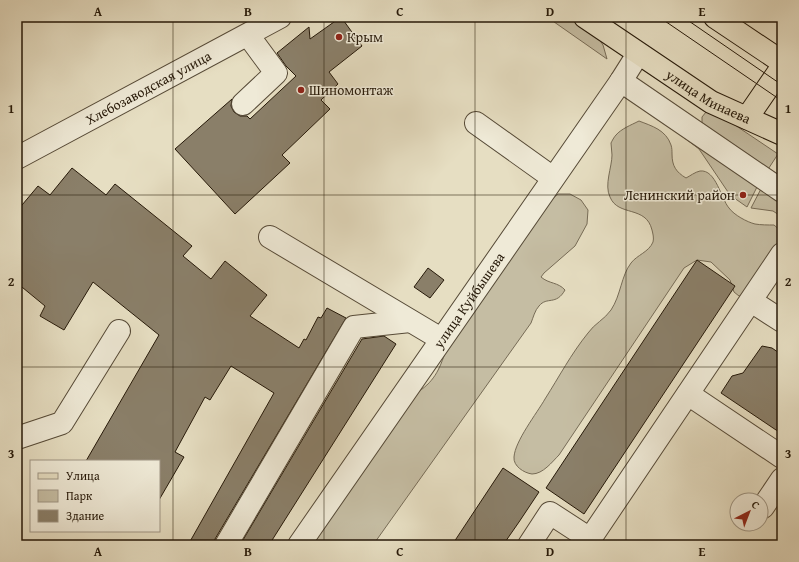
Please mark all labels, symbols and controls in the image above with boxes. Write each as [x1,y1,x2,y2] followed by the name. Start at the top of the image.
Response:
[94,2,103,21] text: A
[244,2,252,21] text: B
[396,2,404,21] text: C
[546,2,554,21] text: D
[699,2,706,21] text: E
[347,27,383,47] place label: Крым
[334,32,344,42] marker: Крым
[82,46,215,129] street label: Хлебозаводская улица
[661,64,754,129] street label: улица Минаева
[309,80,394,100] place label: Шиномонтаж
[296,85,306,95] marker: Шиномонтаж
[8,99,14,118] text: 1
[785,99,791,118] text: 1
[624,185,735,205] place label: Ленинский район
[738,190,748,200] marker: Ленинский район
[428,248,509,353] street label: улица Куйбышева
[8,272,15,291] text: 2
[785,272,792,291] text: 2
[8,444,14,463] text: 3
[785,444,791,463] text: 3
[30,460,160,532] legend
[66,467,100,484] text: Улица
[66,487,93,504] text: Парк
[729,492,769,532] north arrow
[748,497,763,513] text: С
[66,507,105,524] text: Здание
[94,542,103,561] text: A
[244,542,252,561] text: B
[396,542,404,561] text: C
[546,542,554,561] text: D
[699,542,706,561] text: E

